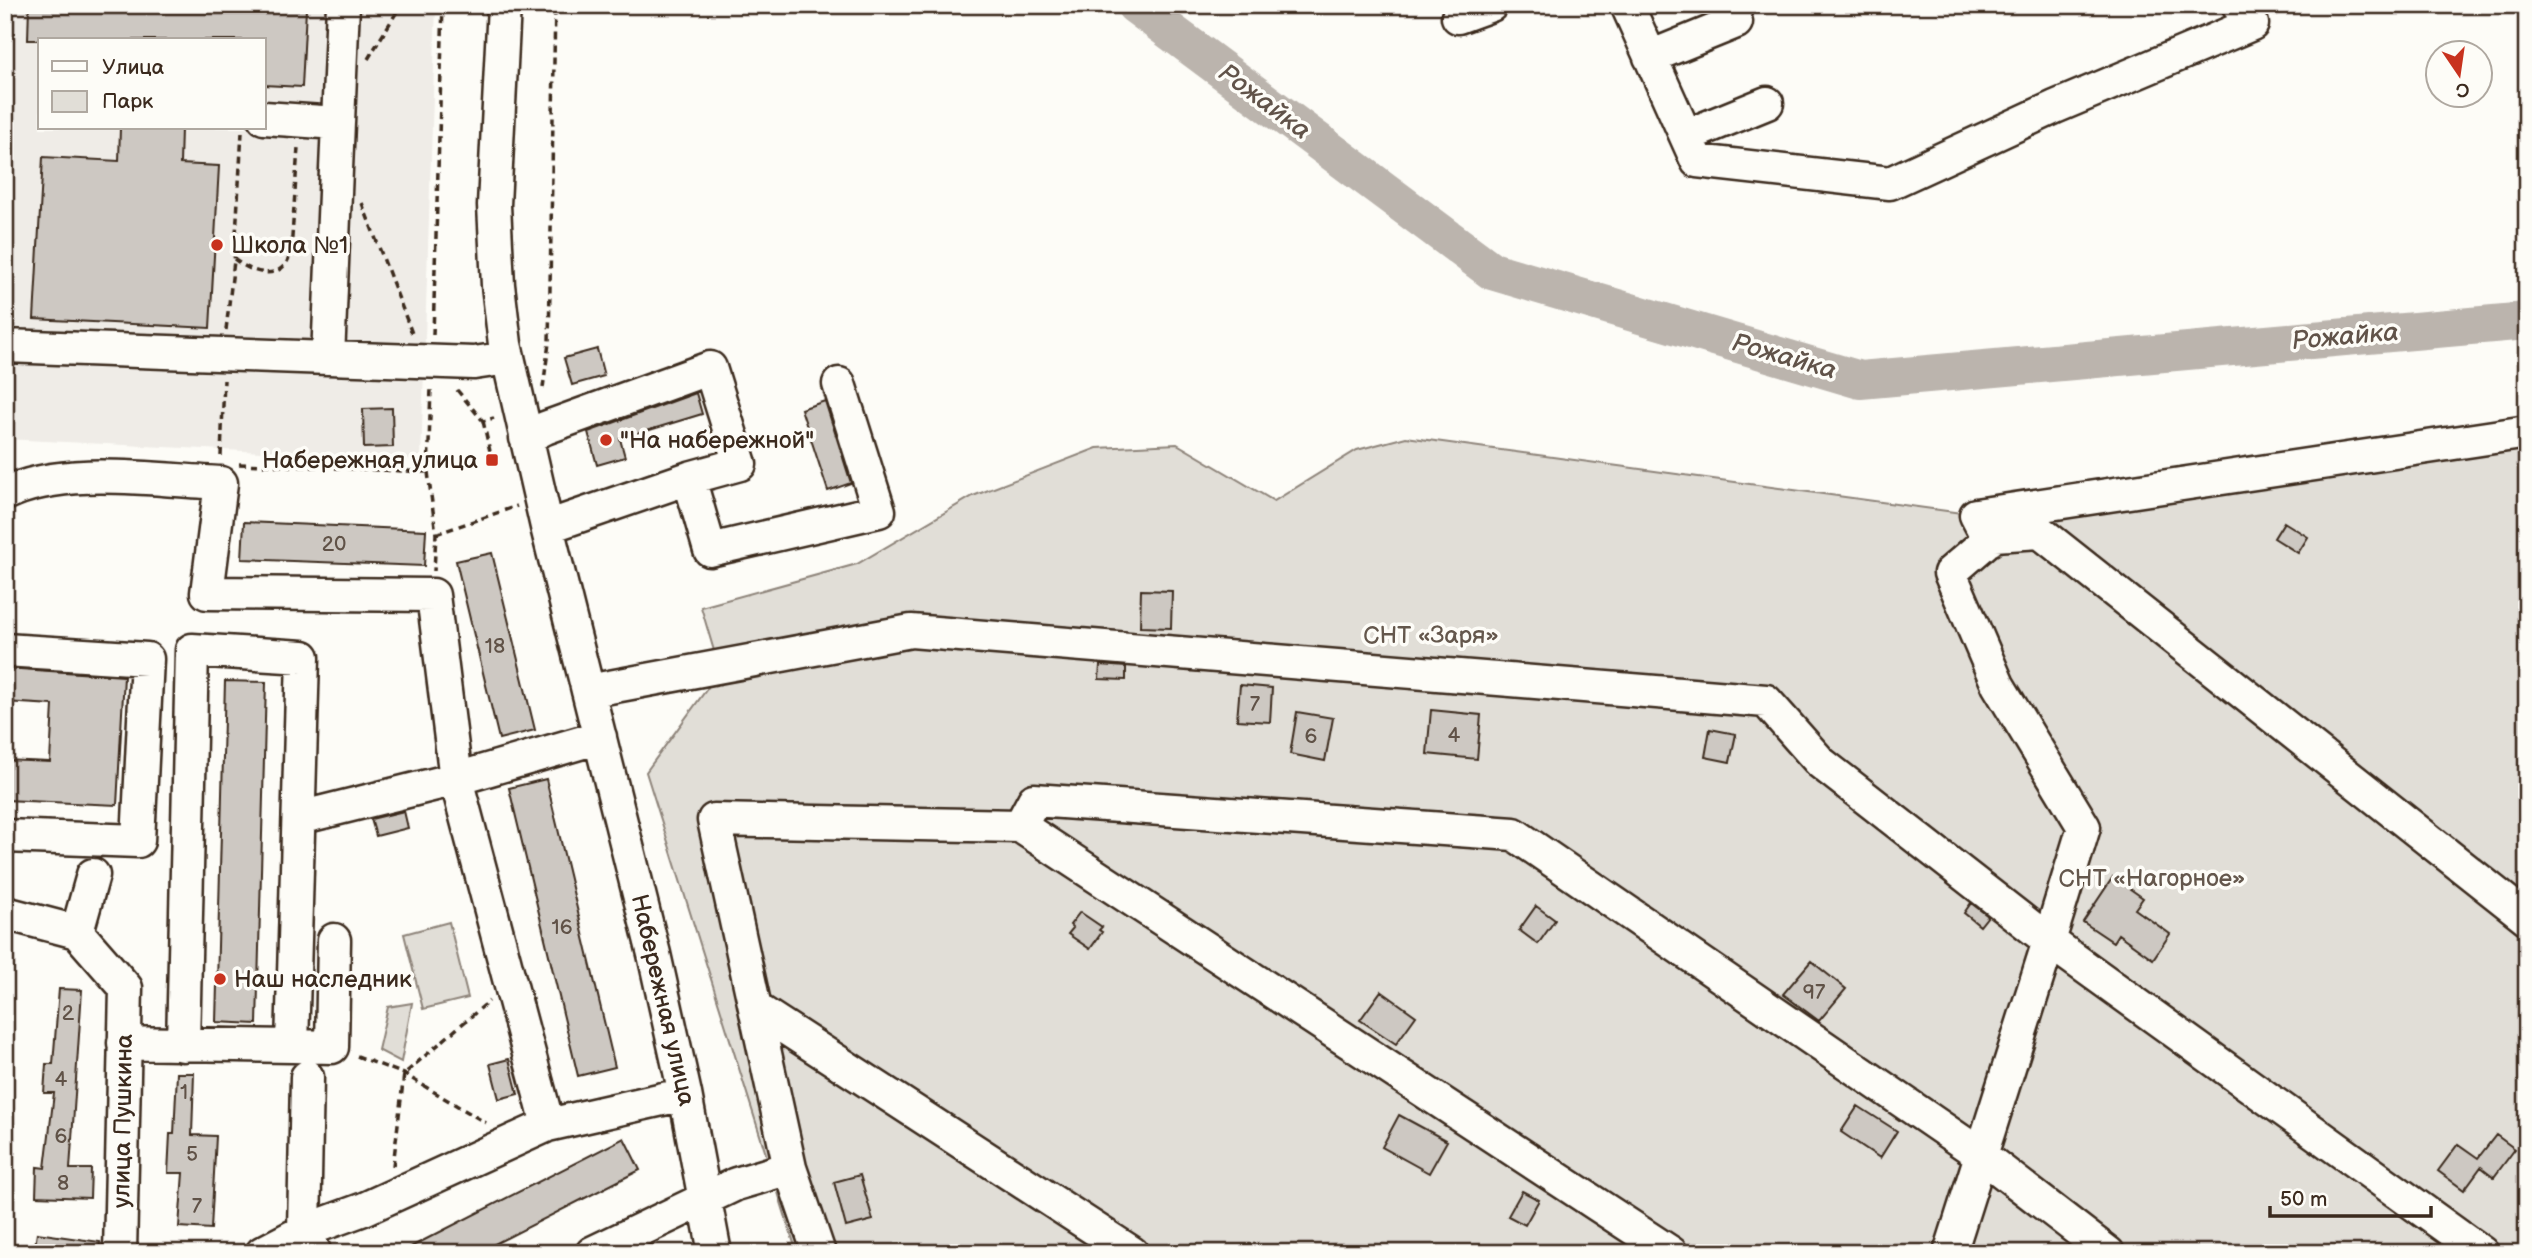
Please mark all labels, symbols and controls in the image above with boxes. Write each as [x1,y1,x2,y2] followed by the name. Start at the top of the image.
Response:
[38,38,266,130] legend
[2424,38,2494,108] north arrow
[102,55,165,80] text: Улица
[1212,57,1316,147] water label: Рожайка
[2453,76,2472,102] text: С
[102,89,153,114] text: Парк
[231,231,348,260] place label: Школа №1
[209,237,225,253] marker: Школа №1
[2290,317,2400,357] water label: Рожайка
[1728,327,1840,387] water label: Рожайка
[620,426,814,455] place label: "На набережной"
[598,432,614,448] marker: "На набережной"
[262,446,478,475] place label: Набережная улица
[484,452,500,468] marker: Набережная улица
[322,532,346,557] house number: 20
[1363,621,1499,650] park label: СНТ «Заря»
[485,634,505,659] house number: 18
[1250,692,1261,717] house number: 7
[1448,723,1461,748] house number: 4
[1305,724,1318,749] house number: 6
[2059,864,2245,893] park label: СНТ «Нагорное»
[625,891,701,1109] street label: Набережная улица
[552,915,573,940] house number: 16
[234,965,412,994] place label: Наш наследник
[212,971,228,987] marker: Наш наследник
[1803,980,1826,1005] house number: 97
[62,1001,75,1026] house number: 2
[107,1034,139,1208] street label: улица Пушкина
[55,1067,68,1092] house number: 4
[180,1080,188,1105] house number: 1
[55,1124,68,1149] house number: 6
[186,1142,198,1167] house number: 5
[57,1171,69,1196] house number: 8
[2270,1174,2430,1218] scale bar
[2280,1187,2327,1212] text: 50 m
[192,1194,203,1219] house number: 7

